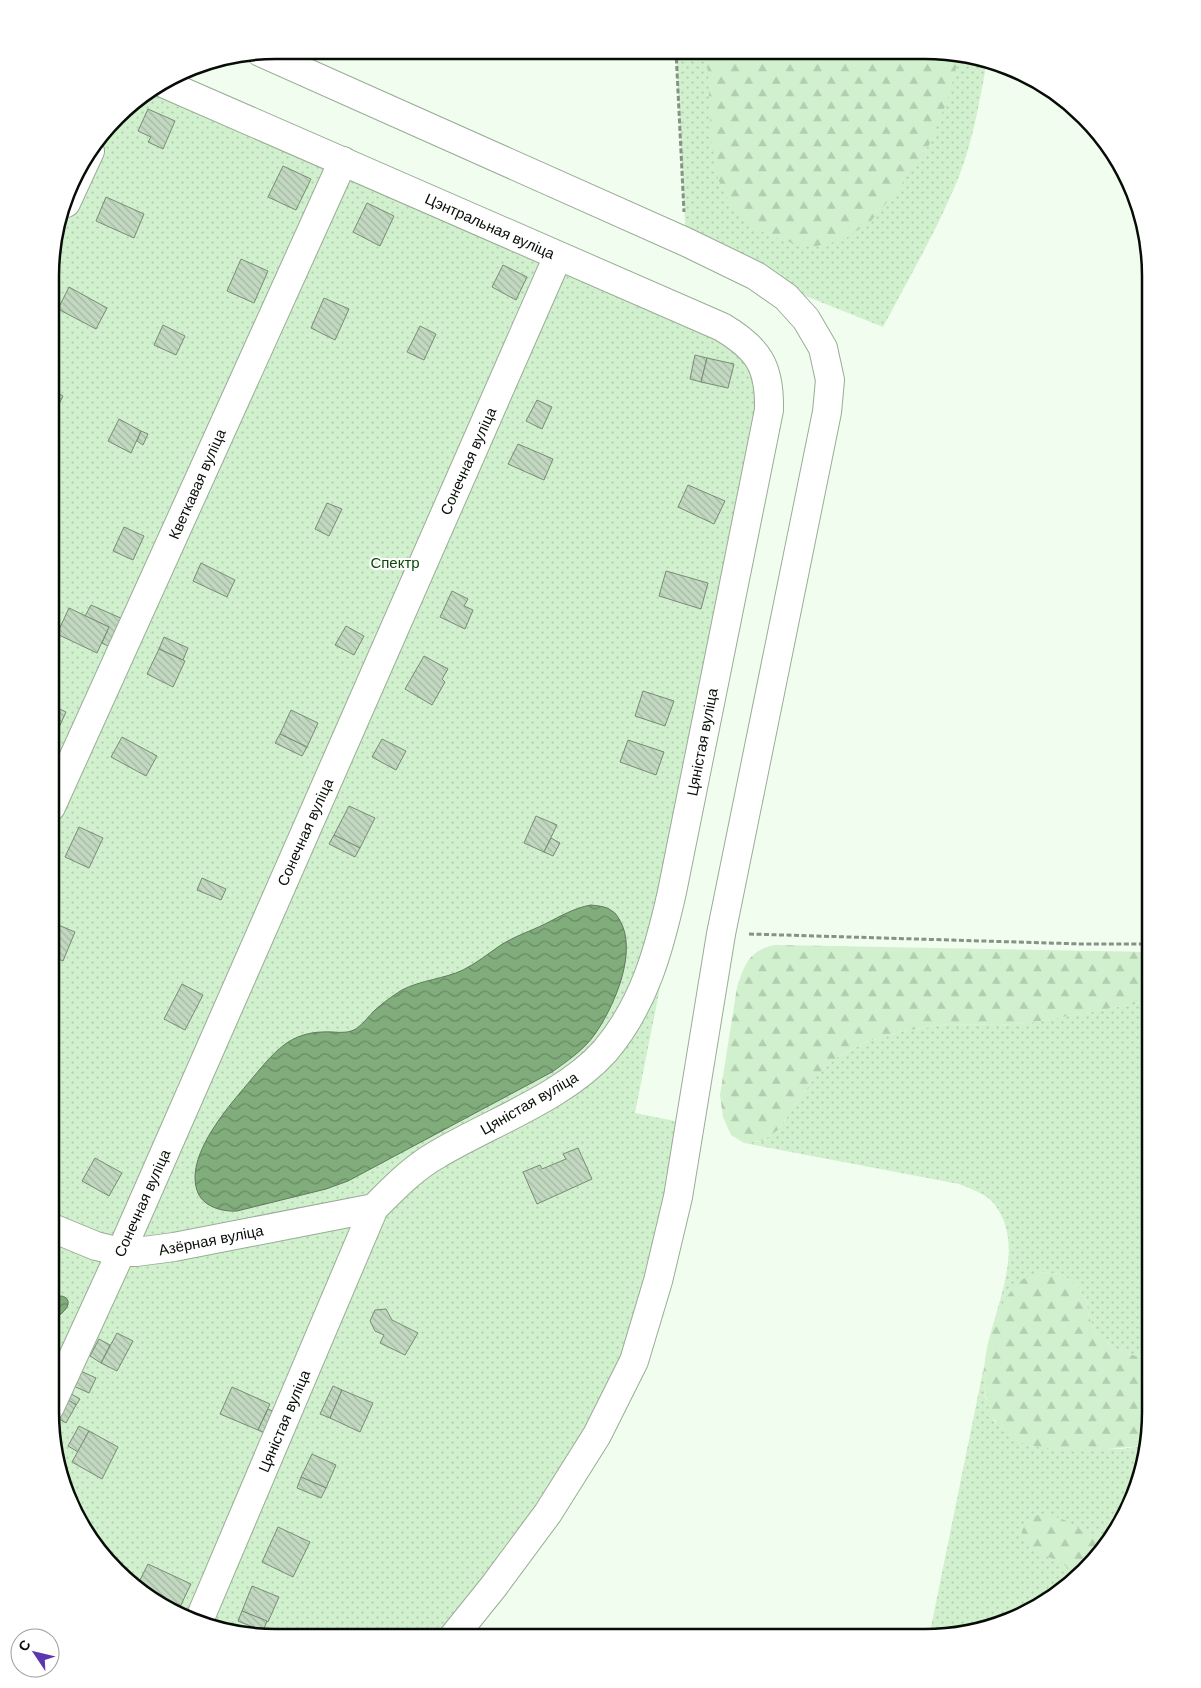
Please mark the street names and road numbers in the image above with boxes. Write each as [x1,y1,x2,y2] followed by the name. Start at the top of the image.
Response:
[423,190,558,262] street label: Цэнтральная вуліца
[437,404,500,517] street label: Сонечная вуліца
[165,426,229,542] street label: Кветкавая вуліца
[683,686,721,797] street label: Цяністая вуліца
[274,775,337,888] street label: Сонечная вуліца
[477,1068,581,1138] street label: Цяністая вуліца
[111,1146,174,1259] street label: Сонечная вуліца
[157,1221,265,1258] street label: Азёрная вуліца
[255,1367,313,1475] street label: Цяністая вуліца

